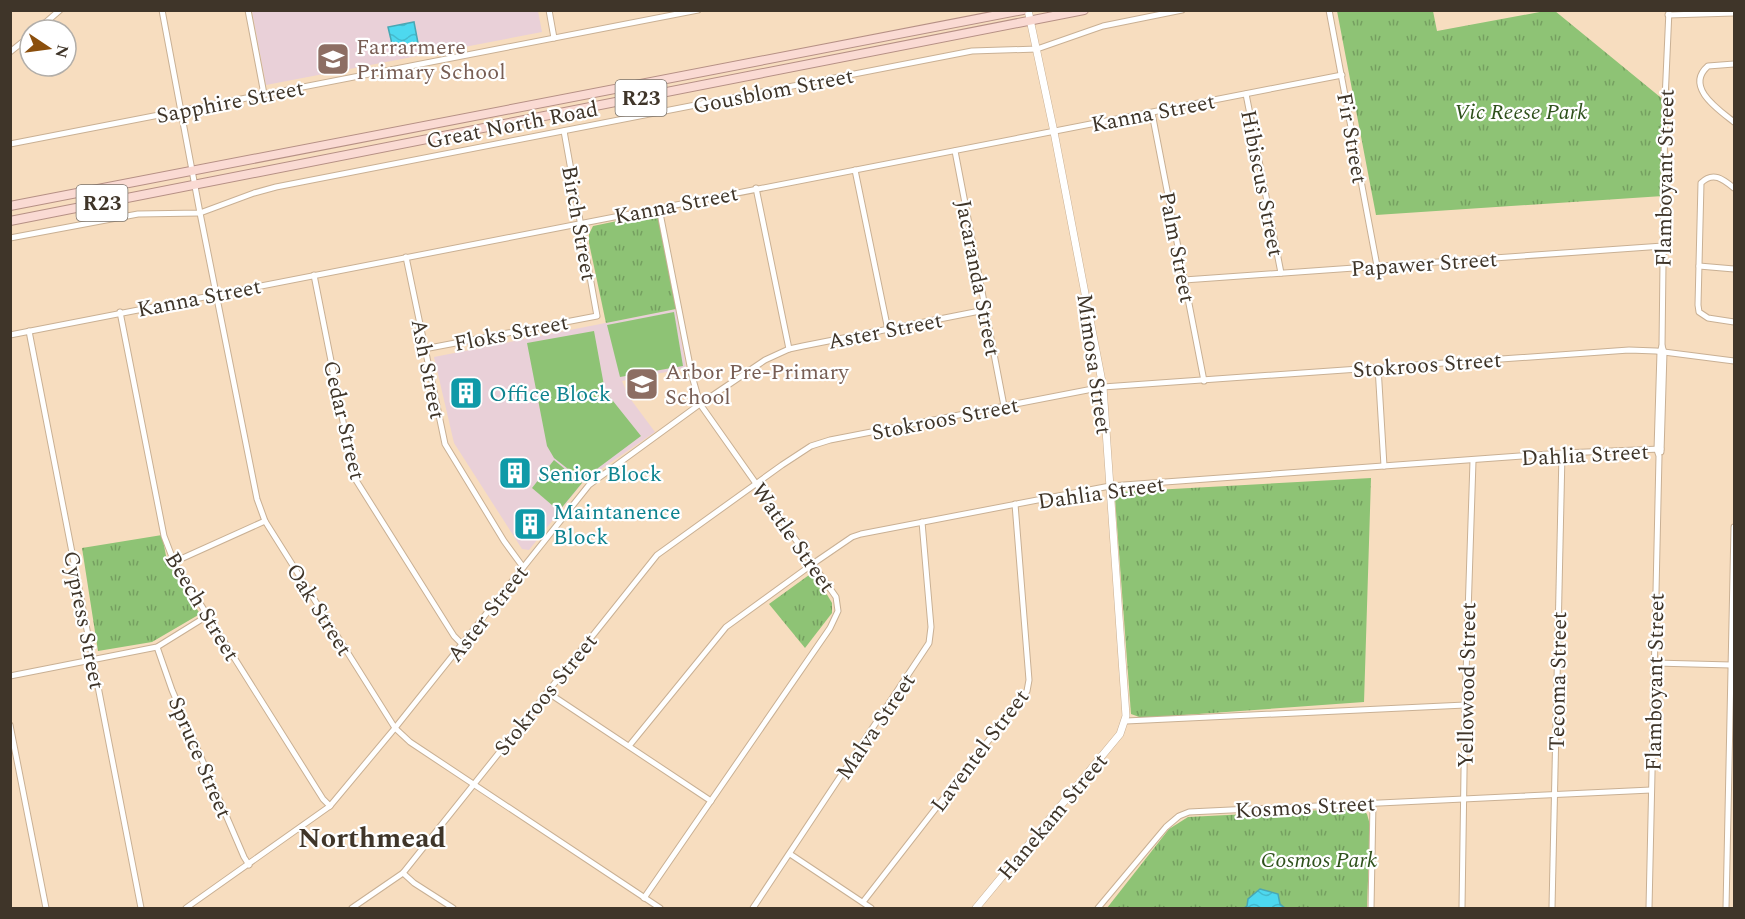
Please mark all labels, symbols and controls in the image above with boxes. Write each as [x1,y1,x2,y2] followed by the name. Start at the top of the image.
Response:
[18,18,78,78] north arrow
[356,31,506,89] place label: Farrarmere Primary School
[315,41,351,77] school or university icon: Farrarmere Primary School
[48,42,75,60] text: N
[690,60,857,123] street label: Gousblom Street
[154,72,307,133] street label: Sapphire Street
[616,80,666,116] road number: R23
[1088,85,1218,142] street label: Kanna Street
[1647,88,1684,268] street label: Flamboyant Street
[1327,90,1376,187] street label: Fir Street
[424,93,601,158] street label: Great North Road
[1454,96,1588,129] park label: Vic Reese Park
[1231,107,1292,260] street label: Hibiscus Street
[552,163,605,284] street label: Birch Street
[611,177,741,234] street label: Kanna Street
[76,185,128,221] road number: R23
[1150,189,1204,306] street label: Palm Street
[946,197,1009,360] street label: Jacaranda Street
[1350,243,1499,286] street label: Papawer Street
[134,270,264,327] street label: Kanna Street
[1067,291,1120,437] street label: Mimosa Street
[825,304,946,359] street label: Aster Street
[451,306,572,361] street label: Floks Street
[402,316,453,423] street label: Ash Street
[1352,344,1503,387] street label: Stokroos Street
[665,356,850,414] place label: Arbor Pre-Primary School
[314,357,373,484] street label: Cedar Street
[624,366,660,402] school or university icon: Arbor Pre-Primary School
[448,375,484,411] building icon: Office Block
[489,378,611,411] place label: Office Block
[869,389,1022,450] street label: Stokroos Street
[1520,436,1650,475] street label: Dahlia Street
[497,455,533,491] building icon: Senior Block
[538,458,662,491] place label: Senior Block
[1036,468,1167,519] street label: Dahlia Street
[743,476,843,600] street label: Wattle Street
[553,496,681,554] place label: Maintanence Block
[512,506,548,542] building icon: Maintanence Block
[156,546,248,668] street label: Beech Street
[54,548,113,693] street label: Cypress Street
[277,557,360,663] street label: Oak Street
[439,558,537,670] street label: Aster Street
[1637,592,1674,772] street label: Flamboyant Street
[1450,602,1485,768] street label: Yellowood Street
[1541,611,1576,751] street label: Tecoma Street
[486,626,606,763] street label: Stokroos Street
[828,667,924,787] street label: Malva Street
[923,682,1038,819] street label: Laventel Street
[159,691,240,824] street label: Spruce Street
[990,746,1116,888] street label: Hanekam Street
[1234,787,1376,828] street label: Kosmos Street
[298,817,446,860] district label: Northmead
[1261,844,1377,877] park label: Cosmos Park

